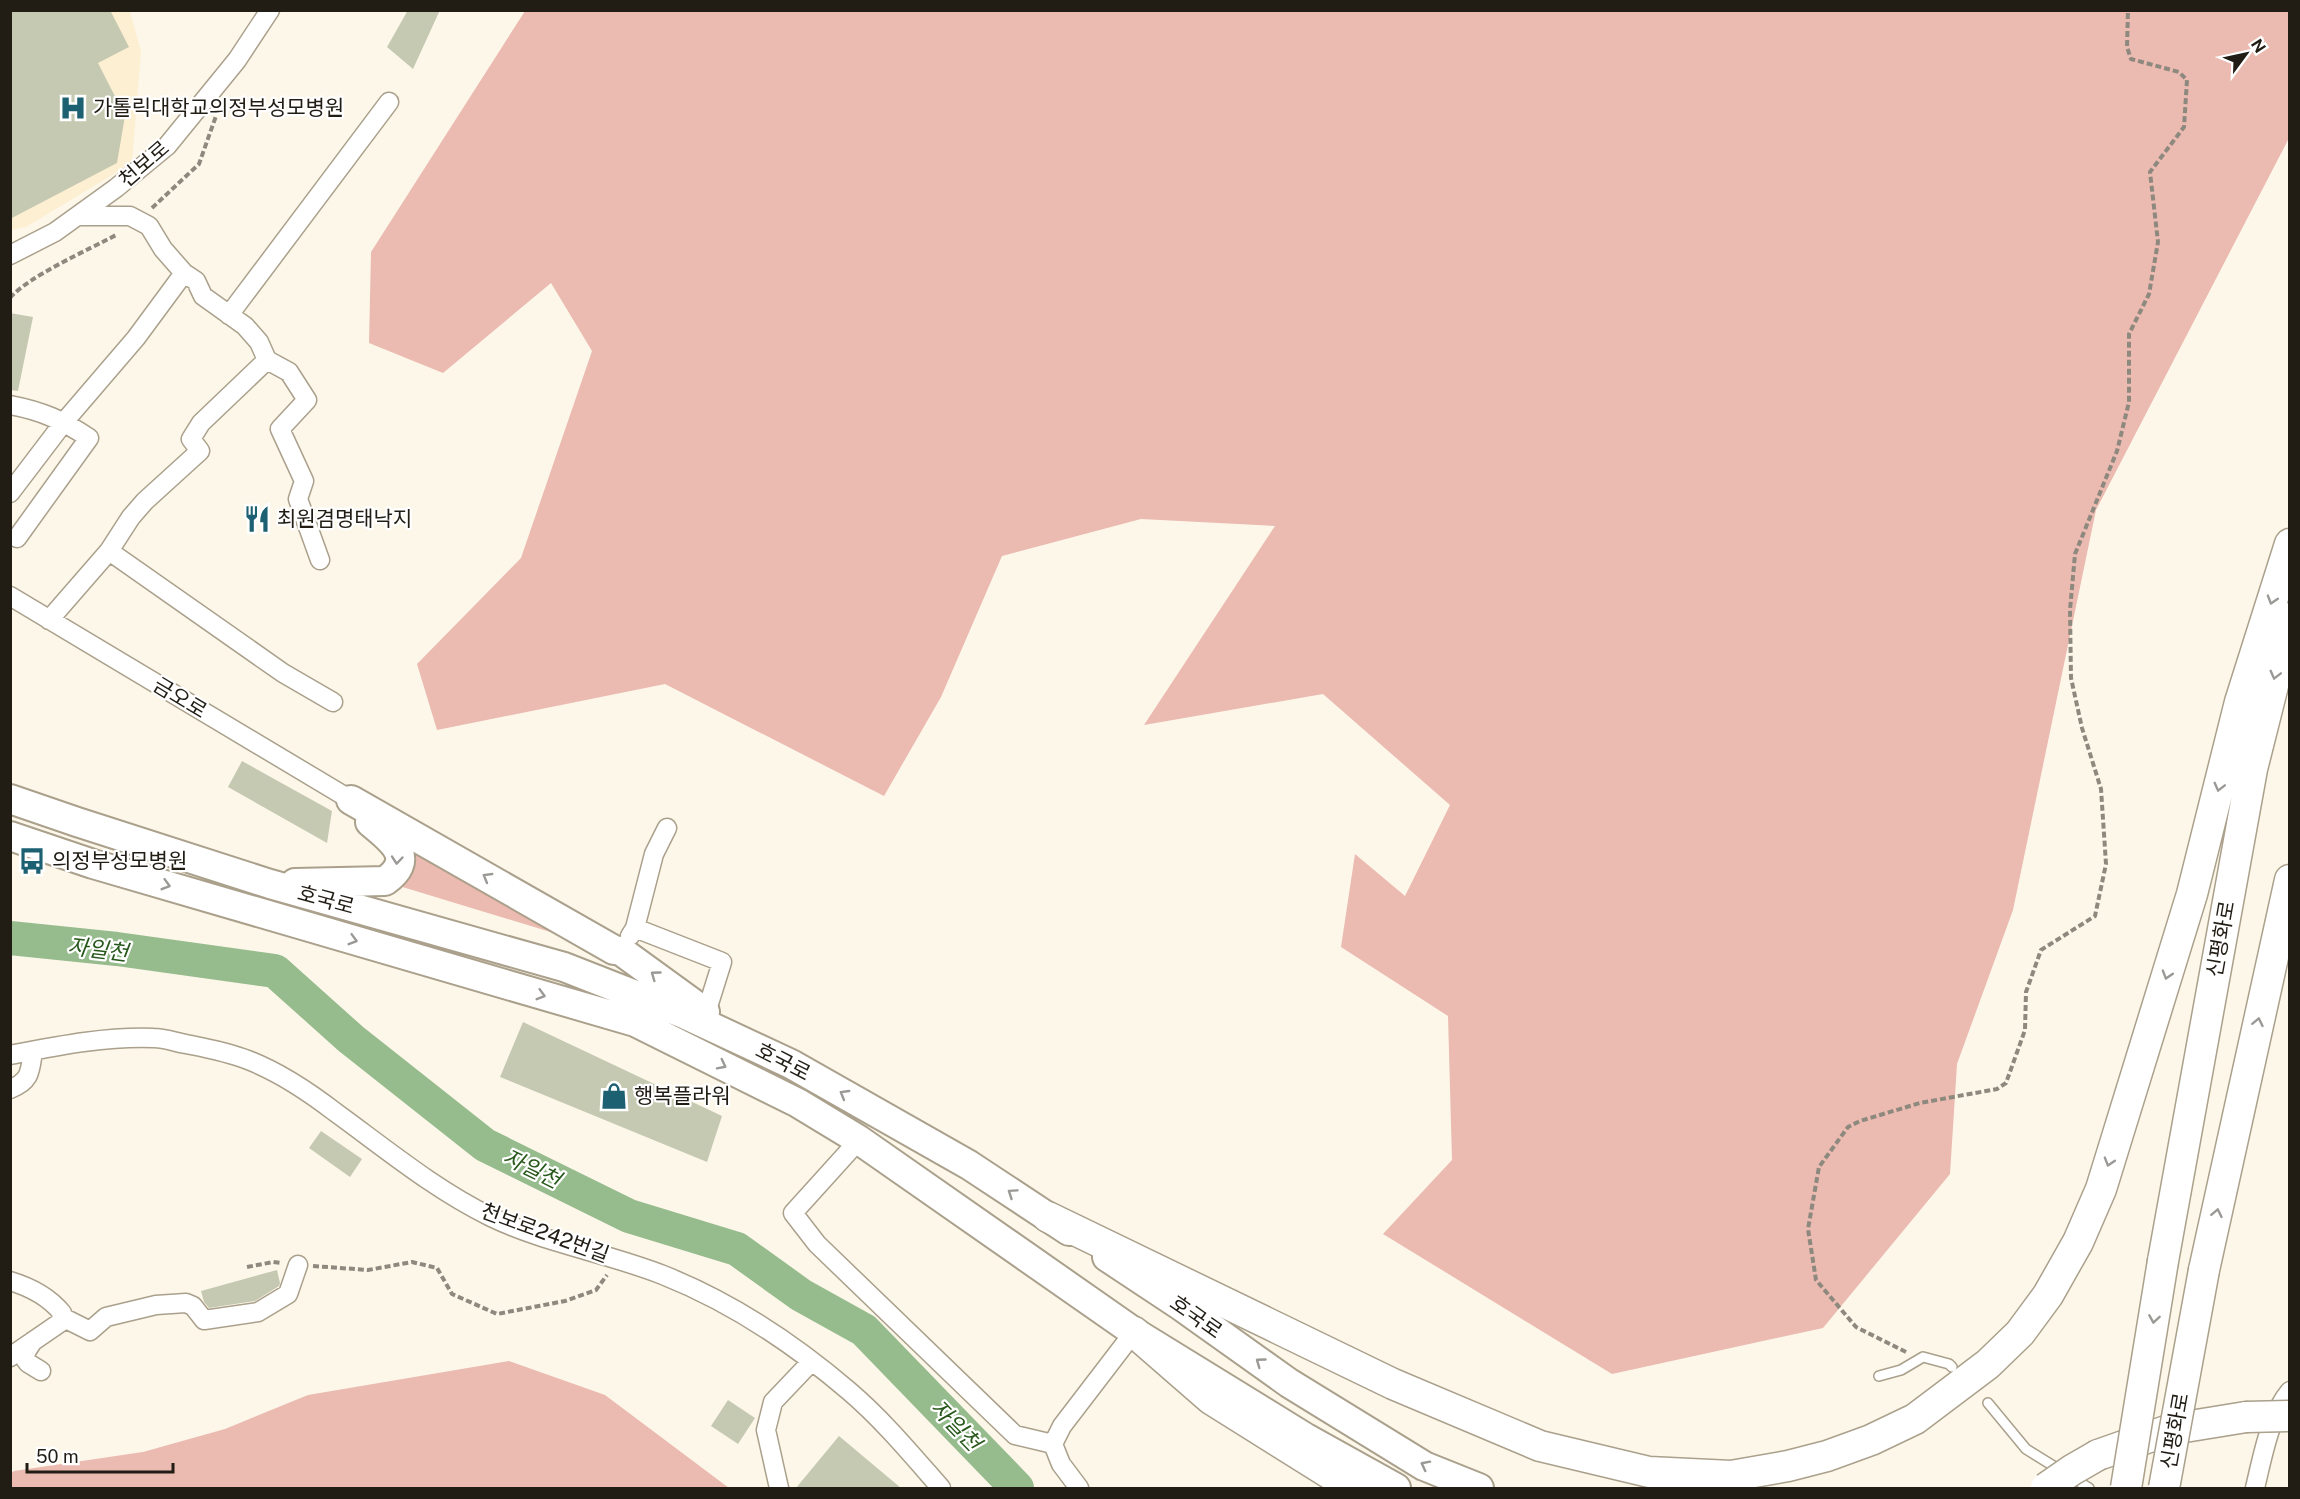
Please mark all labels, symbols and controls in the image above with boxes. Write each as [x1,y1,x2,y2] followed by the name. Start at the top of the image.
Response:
[2216,24,2276,84] north arrow
[2247,36,2270,57] text: N
[58,93,88,123] hospital icon: 가톨릭대학교의정부성모병원
[93,95,344,120] place label: 가톨릭대학교의정부성모병원
[114,135,174,192] street label: 천보로
[242,504,272,534] restaurant icon: 최원겸명태낙지
[277,506,412,531] place label: 최원겸명태낙지
[2267,594,2279,605] one-way arrow
[2270,670,2283,680] one-way arrow
[149,672,212,723] street label: 금오로
[2213,782,2226,792] one-way arrow
[17,846,47,876] bus stop icon: 의정부성모병원
[52,848,187,873] place label: 의정부성모병원
[391,855,404,865] one-way arrow
[483,873,493,884] one-way arrow
[160,878,171,890] one-way arrow
[295,880,357,919] street label: 호국로
[2201,899,2240,979] street label: 신평화로
[66,932,132,966] water label: 자일천
[348,933,358,945] one-way arrow
[2162,969,2174,980] one-way arrow
[650,971,661,982] one-way arrow
[536,987,546,1000] one-way arrow
[2251,1018,2264,1028] one-way arrow
[752,1037,815,1086] street label: 호국로
[715,1058,726,1069] one-way arrow
[599,1081,629,1111] shop icon: 행복플라워
[634,1083,731,1108] place label: 행복플라워
[840,1090,850,1102] one-way arrow
[499,1143,567,1194] water label: 자일천
[2104,1156,2116,1167] one-way arrow
[1008,1189,1019,1200] one-way arrow
[478,1198,613,1267] street label: 천보로242번길
[2209,1208,2222,1218] one-way arrow
[1165,1290,1227,1343] street label: 호국로
[2148,1314,2160,1323] one-way arrow
[1255,1358,1266,1369] one-way arrow
[2155,1391,2194,1471] street label: 신평화로
[926,1394,988,1458] water label: 자일천
[27,1436,172,1474] scale bar
[36,1446,79,1467] text: 50 m
[1420,1461,1431,1473] one-way arrow

